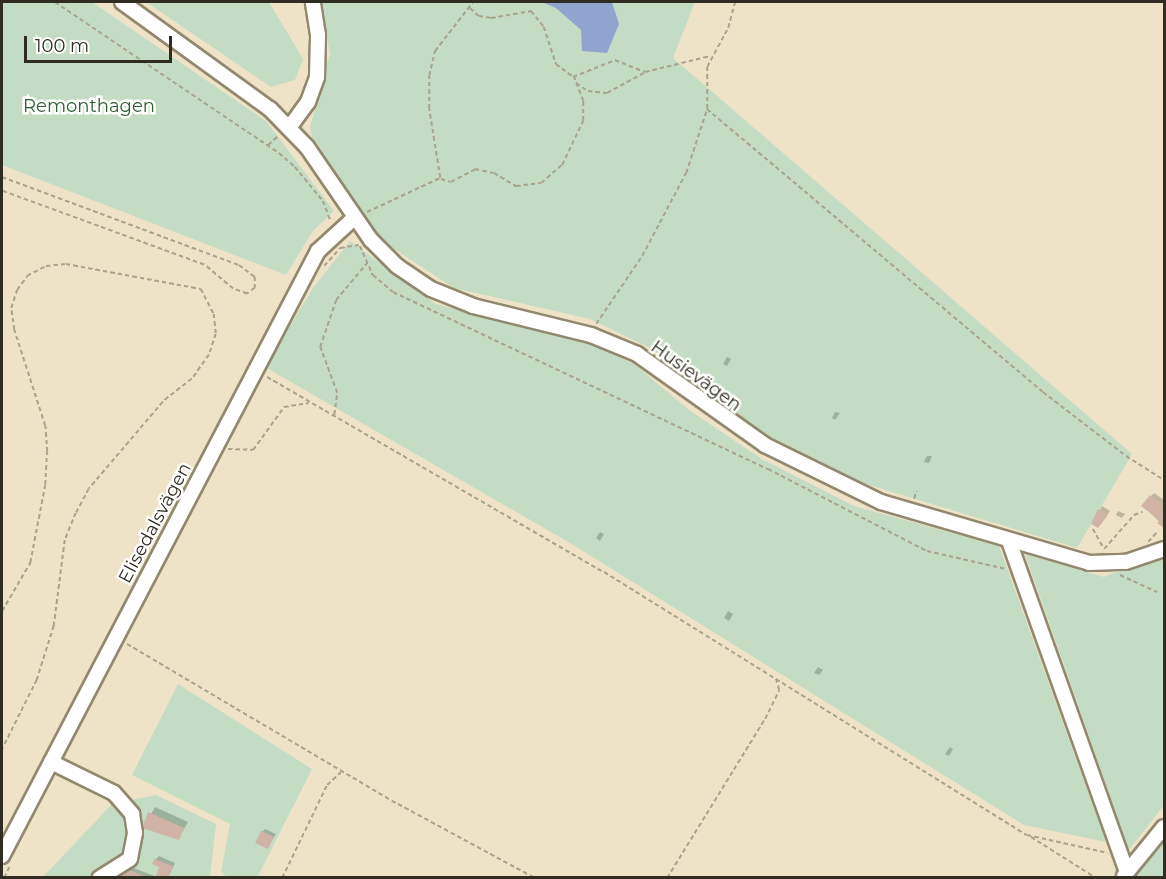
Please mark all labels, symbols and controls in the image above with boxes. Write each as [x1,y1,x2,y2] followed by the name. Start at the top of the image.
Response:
[27,24,176,62] scale bar
[35,35,89,57] text: 100 m
[23,95,155,117] park label: Remonthagen
[647,336,745,416] street label: Husievägen
[114,459,196,587] street label: Elisedalsvägen

